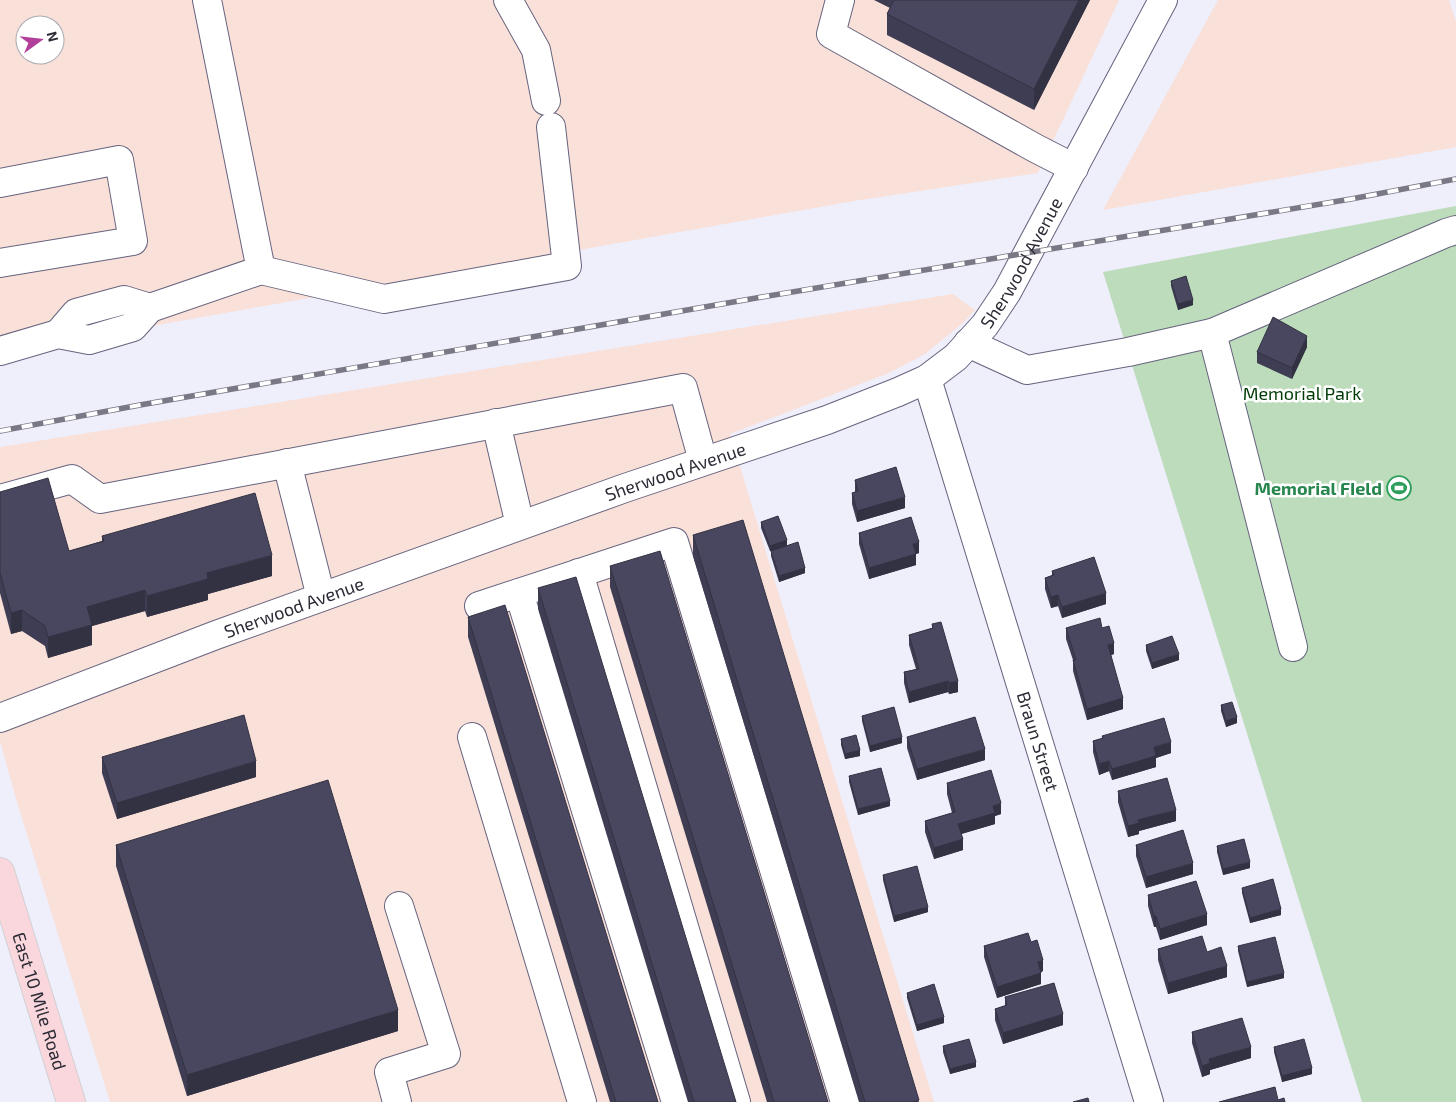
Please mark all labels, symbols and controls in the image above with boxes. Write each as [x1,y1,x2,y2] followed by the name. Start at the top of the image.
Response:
[15,15,65,65] north arrow
[44,29,63,44] text: N
[975,193,1067,332] street label: Sherwood Avenue
[1243,382,1361,404] park label: Memorial Park
[602,437,748,505] street label: Sherwood Avenue
[1386,475,1412,501] sports icon: Memorial FIeld
[1255,477,1382,499] place label: Memorial FIeld
[221,572,367,642] street label: Sherwood Avenue
[1013,689,1064,794] street label: Braun Street
[8,929,71,1072] street label: East 10 Mile Road

